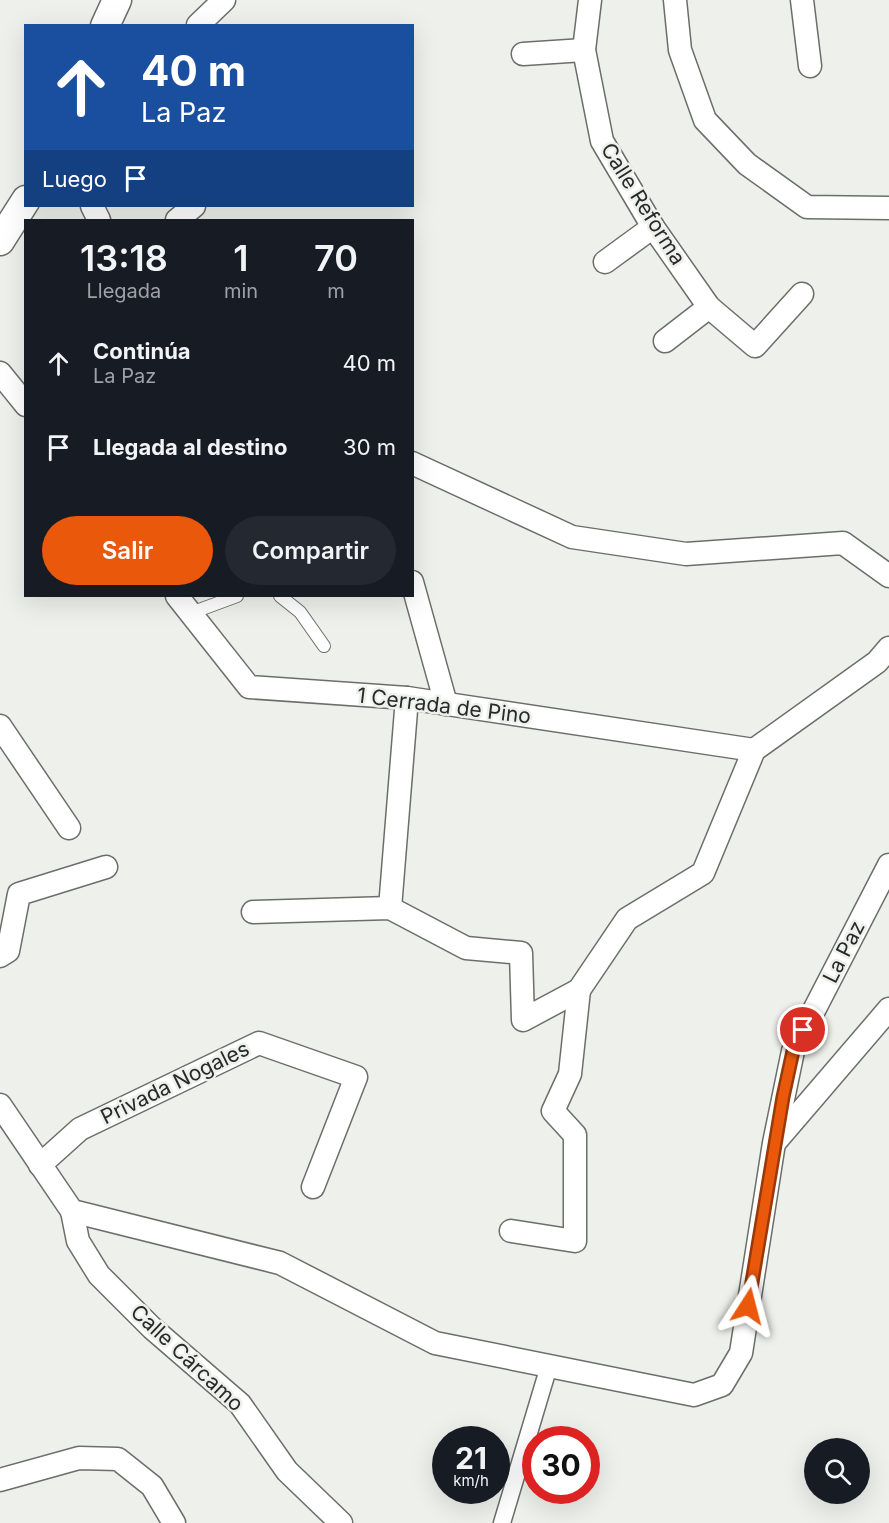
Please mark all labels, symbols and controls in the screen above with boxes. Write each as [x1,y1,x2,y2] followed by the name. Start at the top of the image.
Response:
[141,45,246,96] text: 40 m
[42,48,120,126] icon: ahead
[141,96,226,129] text: La Paz
[596,138,691,269] street label: Calle Reforma
[119,162,152,195] icon: arrive
[42,166,107,192] text: Luego
[80,236,168,280] text: 13:18
[233,236,249,280] text: 1
[314,236,358,280] text: 70
[87,279,161,303] text: Llegada
[224,279,258,303] text: min
[327,279,345,303] text: m
[93,338,191,364] text: Continúa
[42,347,75,380] icon: ahead
[342,350,396,376] text: 40 m
[93,364,156,388] text: La Paz
[42,431,75,464] icon: arrive
[93,434,287,460] text: Llegada al destino
[343,434,396,460] text: 30 m
[42,516,213,585] button: Salir
[225,516,396,585] button: Compartir
[356,682,532,729] street label: 1 Cerrada de Pino
[817,917,870,987] street label: La Paz
[777,1004,828,1055] pin
[786,1013,819,1046] icon: arrive
[96,1036,253,1129] street label: Privada Nogales
[716,1274,780,1338] position arrow
[126,1299,249,1416] street label: Calle Cárcamo
[522,1426,600,1504] speed limit sign: 30
[804,1438,870,1504] map controls
[804,1438,870,1504] button: search
[455,1440,487,1476] text: 21
[453,1471,489,1490] text: km/h

